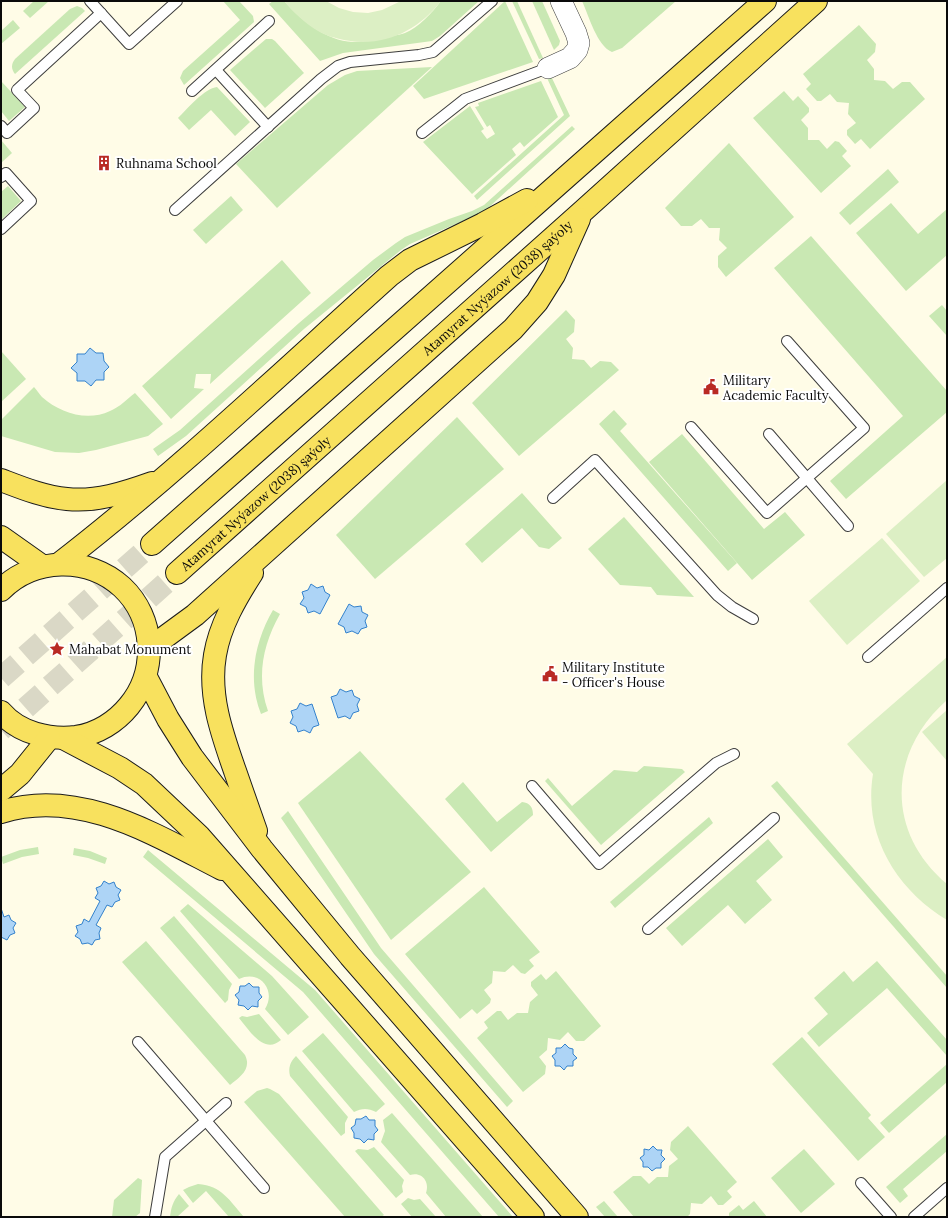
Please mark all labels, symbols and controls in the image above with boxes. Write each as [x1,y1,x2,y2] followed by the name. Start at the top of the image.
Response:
[95,154,113,172] building icon: Ruhnama School
[116,155,217,172] place label: Ruhnama School
[418,216,576,360] street label: Atamyrat Nyýazow (2038) şaýoly
[722,372,829,404] place label: Military Academic Faculty
[702,378,720,396] public building icon: Military Academic Faculty
[176,432,334,576] street label: Atamyrat Nyýazow (2038) şaýoly
[48,640,66,658] place icon: Mahabat Monument
[69,641,191,658] place label: Mahabat Monument
[562,659,665,691] place label: Military Institute - Officer's House
[541,665,559,683] public building icon: Military Institute - Officer's House

